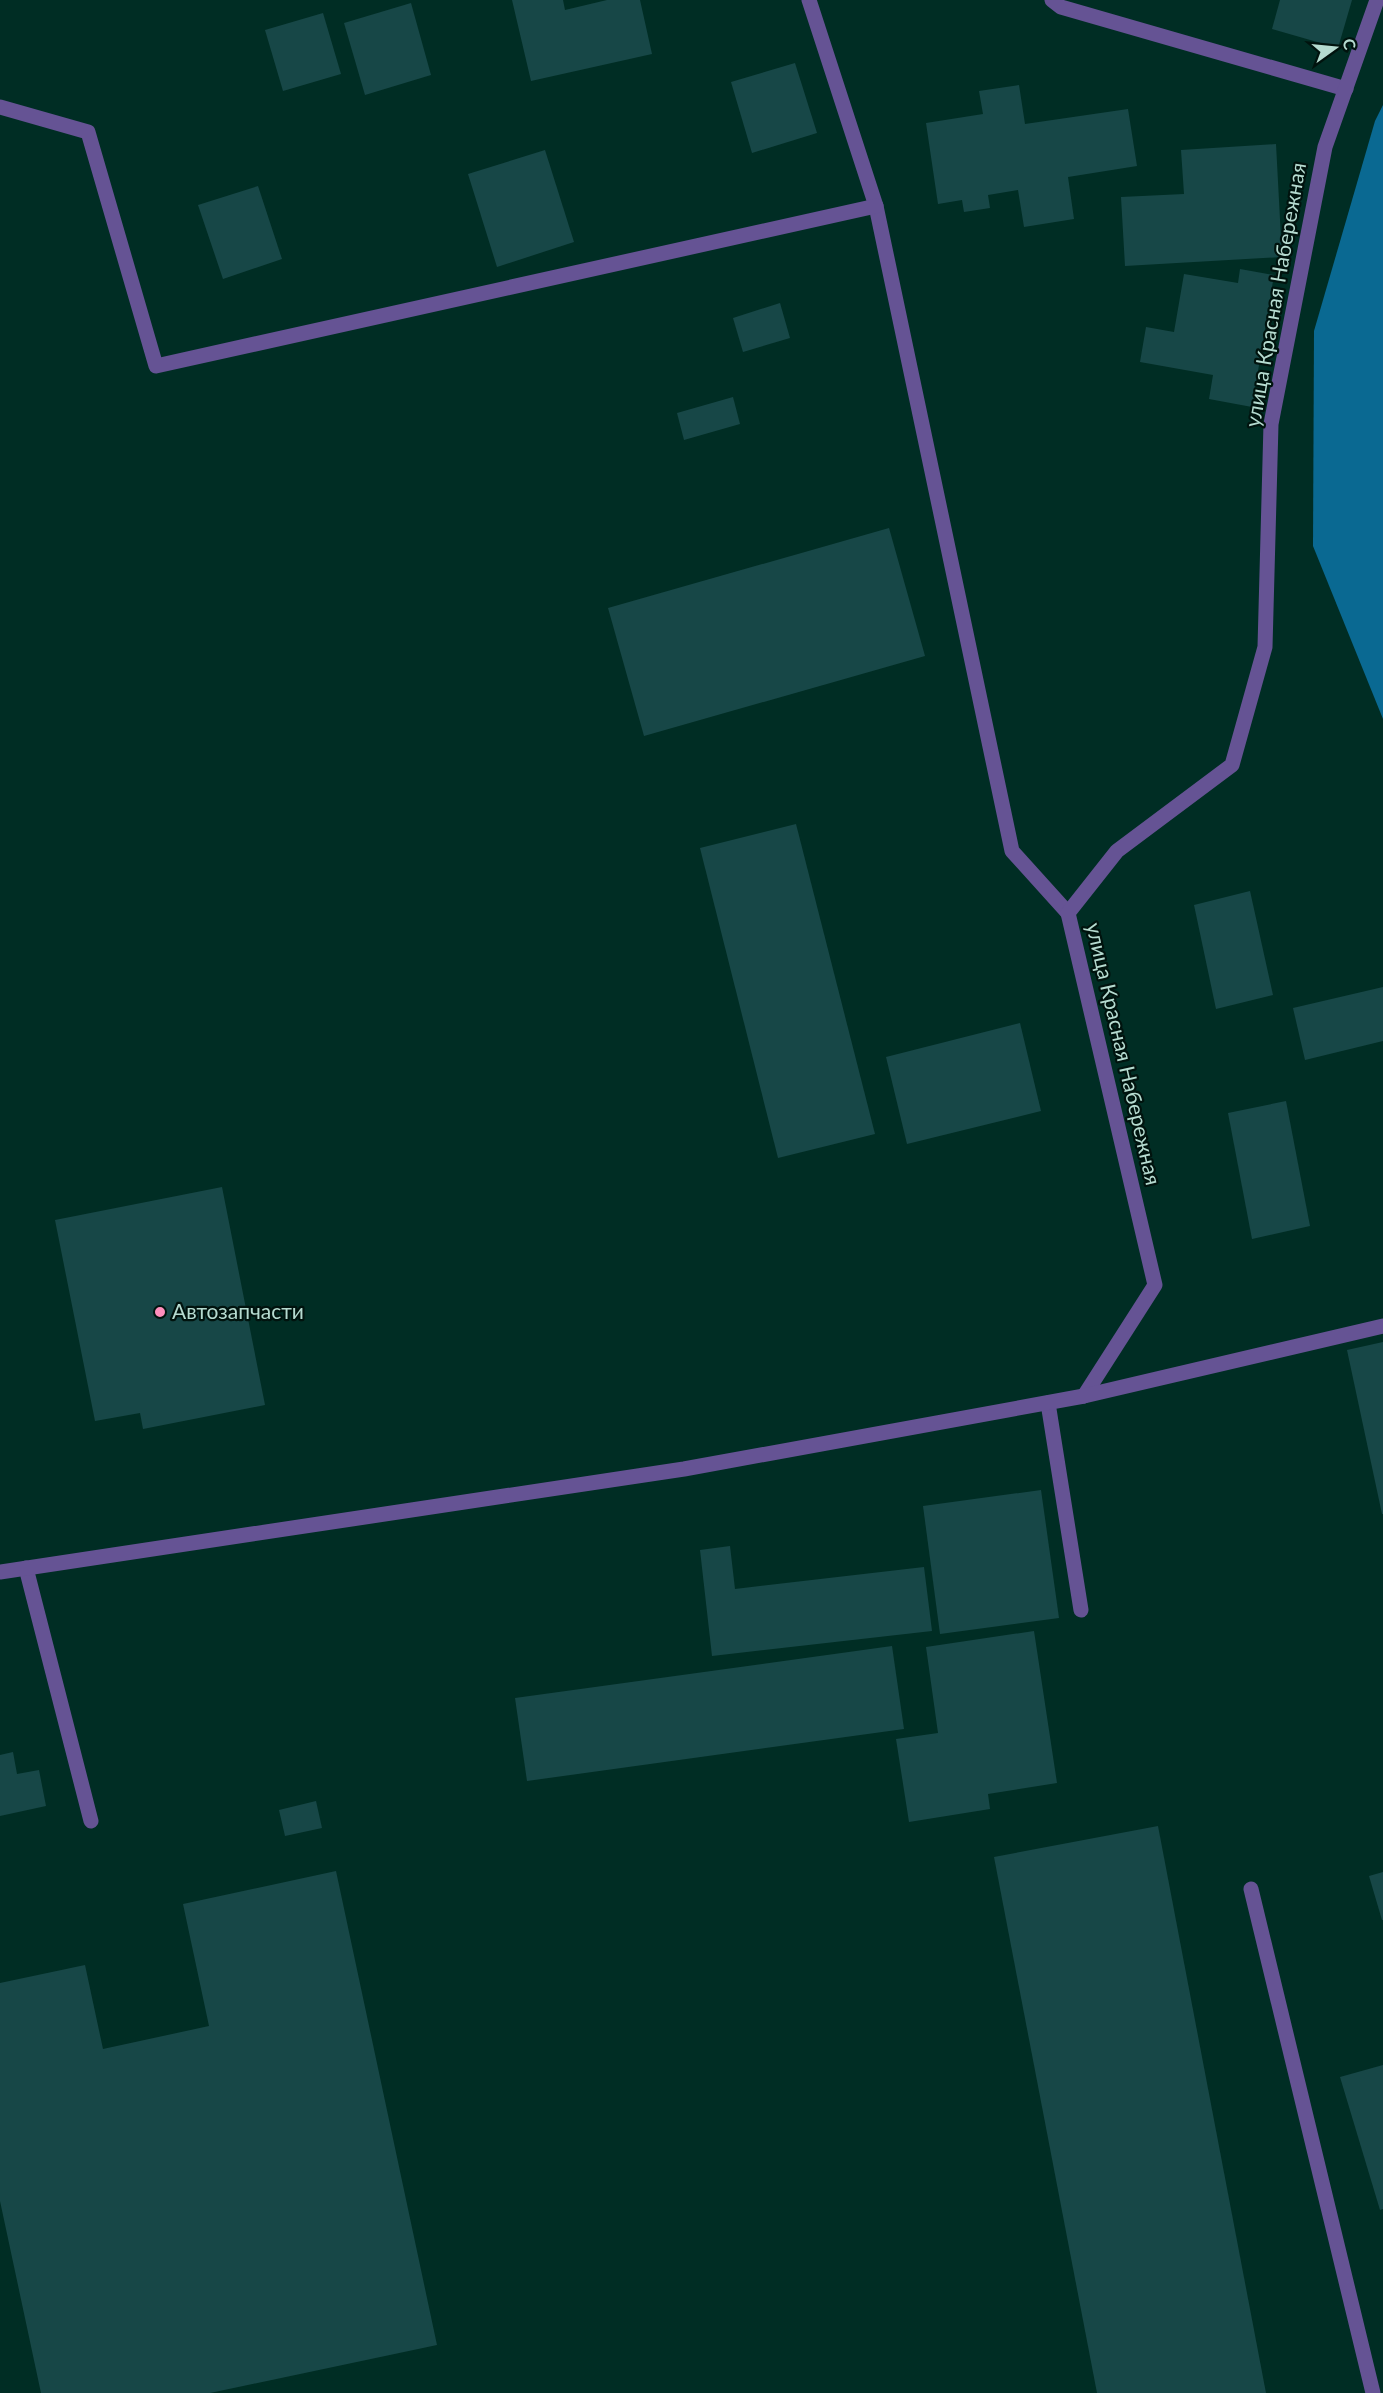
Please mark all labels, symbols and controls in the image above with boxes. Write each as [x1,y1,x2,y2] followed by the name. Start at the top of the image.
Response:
[1305,18,1365,78] north arrow
[1339,36,1361,52] text: С
[1239,160,1310,429] street label: улица Красная Набережная
[1082,920,1167,1187] street label: улица Красная Набережная
[172,1298,304,1323] place label: Автозапчасти
[153,1305,167,1319] marker: Автозапчасти

